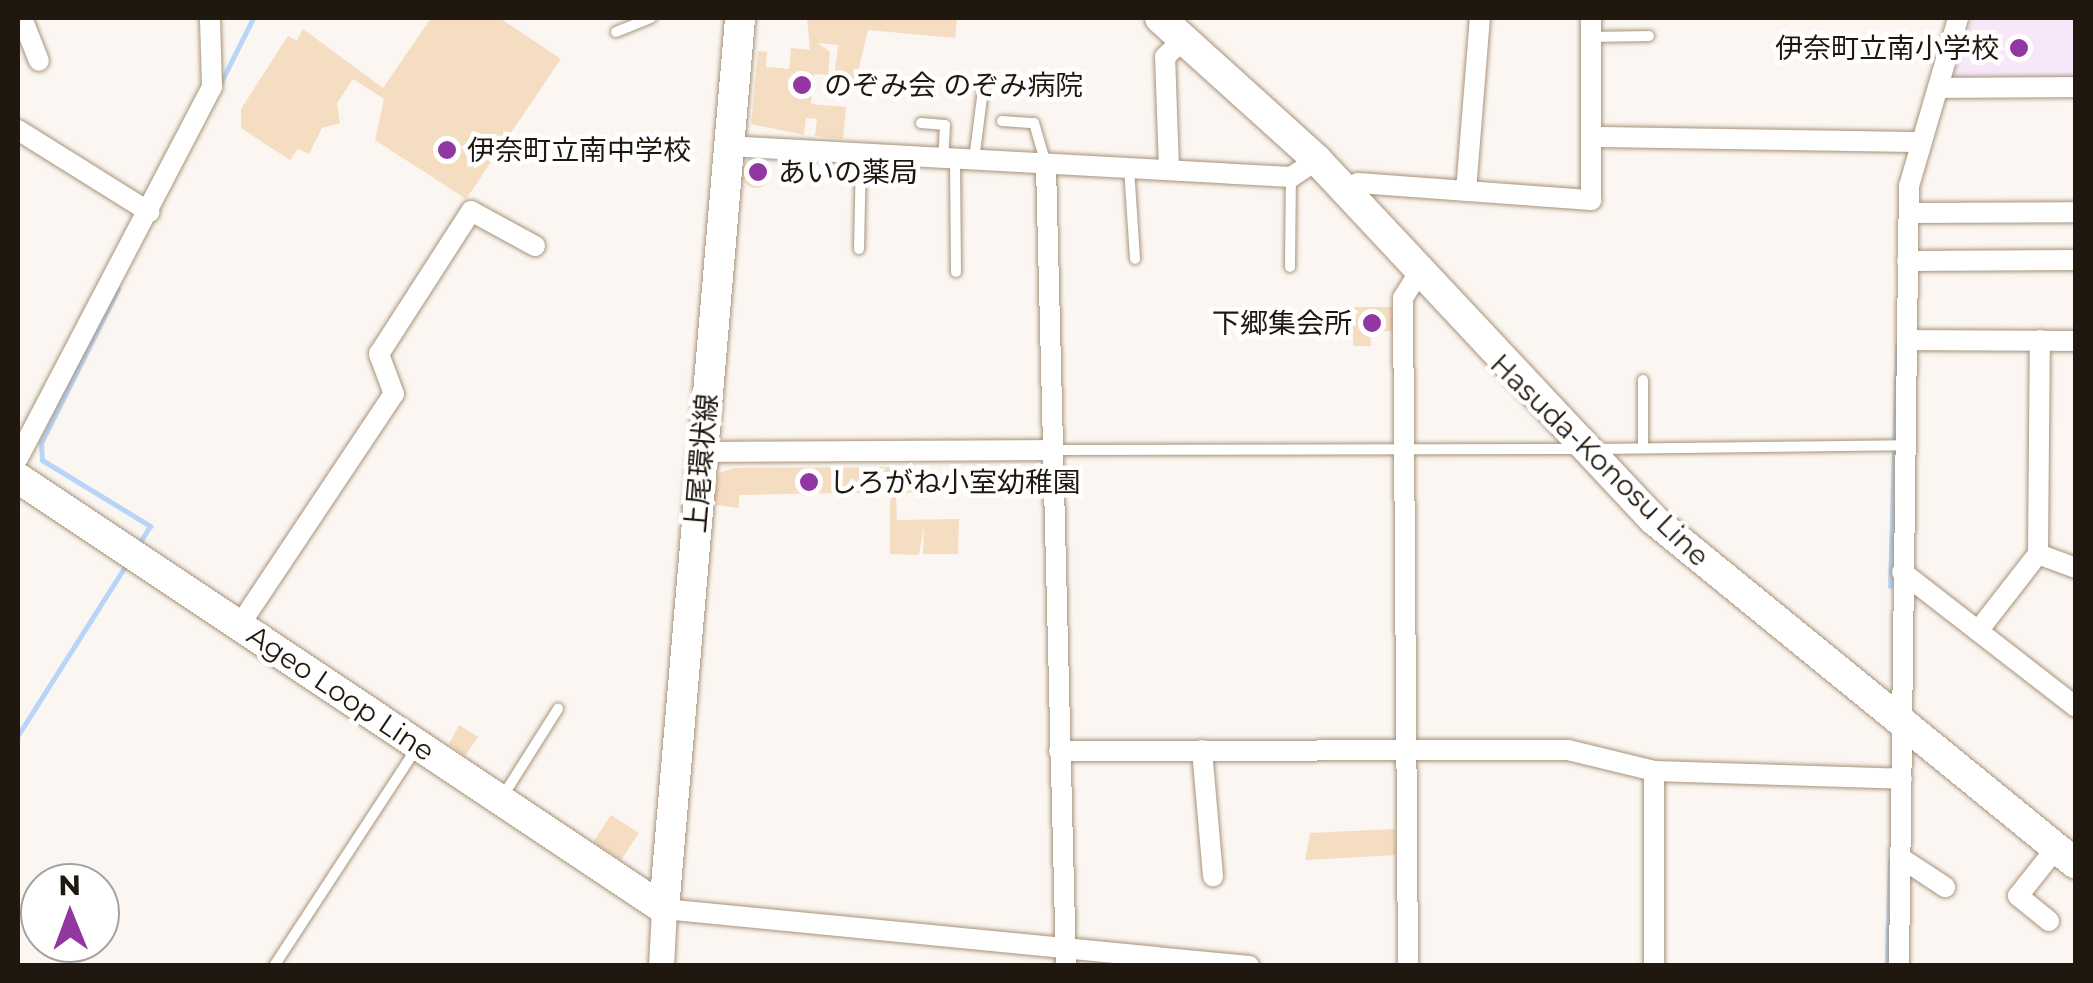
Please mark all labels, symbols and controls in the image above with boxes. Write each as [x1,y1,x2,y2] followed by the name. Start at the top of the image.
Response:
[1775,31,1999,65] place label: 伊奈町立南小学校
[2008,37,2030,59] marker: 伊奈町立南小学校
[824,68,1083,102] place label: のぞみ会 のぞみ病院
[789,72,815,98] marker: のぞみ会 のぞみ病院
[467,133,691,167] place label: 伊奈町立南中学校
[436,139,458,161] marker: 伊奈町立南中学校
[778,155,918,189] place label: あいの薬局
[747,161,769,183] marker: あいの薬局
[1212,306,1352,340] place label: 下郷集会所
[1361,312,1383,334] marker: 下郷集会所
[1484,347,1716,573] street label: Hasuda-Konosu Line
[678,392,724,534] street label: 上尾環状線
[829,465,1081,499] place label: しろがね小室幼稚園
[798,471,820,493] marker: しろがね小室幼稚園
[241,618,441,768] street label: Ageo Loop Line
[20,863,120,963] north arrow
[58,868,81,902] text: N

